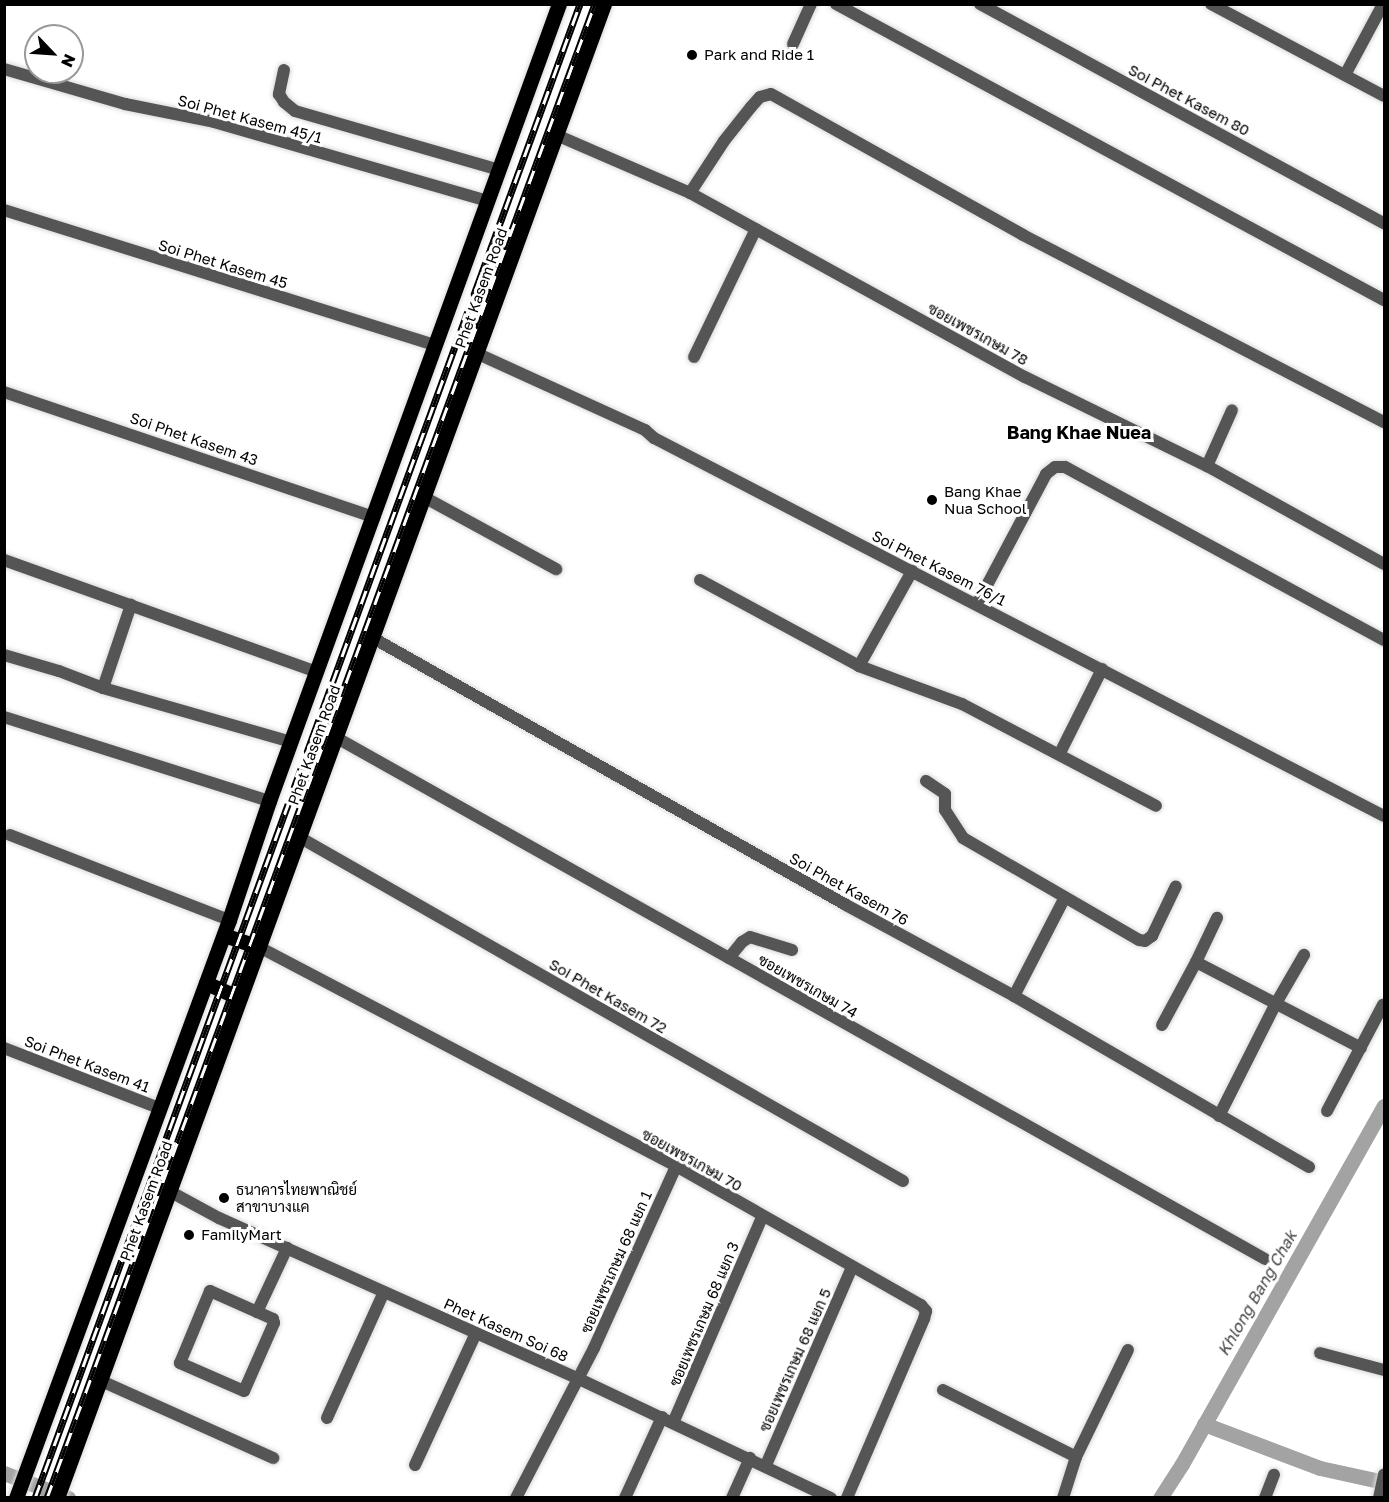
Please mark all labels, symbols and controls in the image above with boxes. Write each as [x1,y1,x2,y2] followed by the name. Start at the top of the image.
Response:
[24,24,84,84] north arrow
[704,46,814,64] place label: Park and Ride 1
[685,48,699,62] marker: Park and Ride 1
[57,51,80,70] text: N
[1125,60,1253,140] street label: Soi Phet Kasem 80
[176,91,324,147] street label: Soi Phet Kasem 45/1
[451,225,511,351] street label: Phet Kasem Road
[156,236,290,292] street label: Soi Phet Kasem 45
[925,299,1031,369] street label: ซอยเพชรเกษม 78
[128,409,260,469] street label: Soi Phet Kasem 43
[1007,421,1151,443] district label: Bang Khae Nuea
[944,482,1026,517] place label: Bang Khae Nua School
[925,493,939,507] marker: Bang Khae Nua School
[869,526,1009,610] street label: Soi Phet Kasem 76/1
[284,682,344,808] street label: Phet Kasem Road
[786,849,912,929] street label: Soi Phet Kasem 76
[755,950,861,1022] street label: ซอยเพชรเกษม 74
[546,955,670,1037] street label: Soi Phet Kasem 72
[22,1032,152,1096] street label: Soi Phet Kasem 41
[639,1125,745,1195] street label: ซอยเพชรเกษม 70
[116,1138,176,1264] street label: Phet Kasem Road
[236,1180,357,1215] place label: ธนาคารไทยพาณิชย์ สาขาบางแค
[577,1188,655,1336] street label: ซอยเพชรเกษม 68 แยก 1
[217,1191,231,1205] marker: ธนาคารไทยพาณิชย์ สาขาบางแค
[201,1226,282,1244] place label: FamilyMart
[1213,1227,1301,1359] water label: Khlong Bang Chak
[182,1228,196,1242] marker: FamilyMart
[665,1239,743,1389] street label: ซอยเพชรเกษม 68 แยก 3
[755,1285,835,1435] street label: ซอยเพชรเกษม 68 แยก 5
[441,1294,571,1366] street label: Phet Kasem Soi 68

